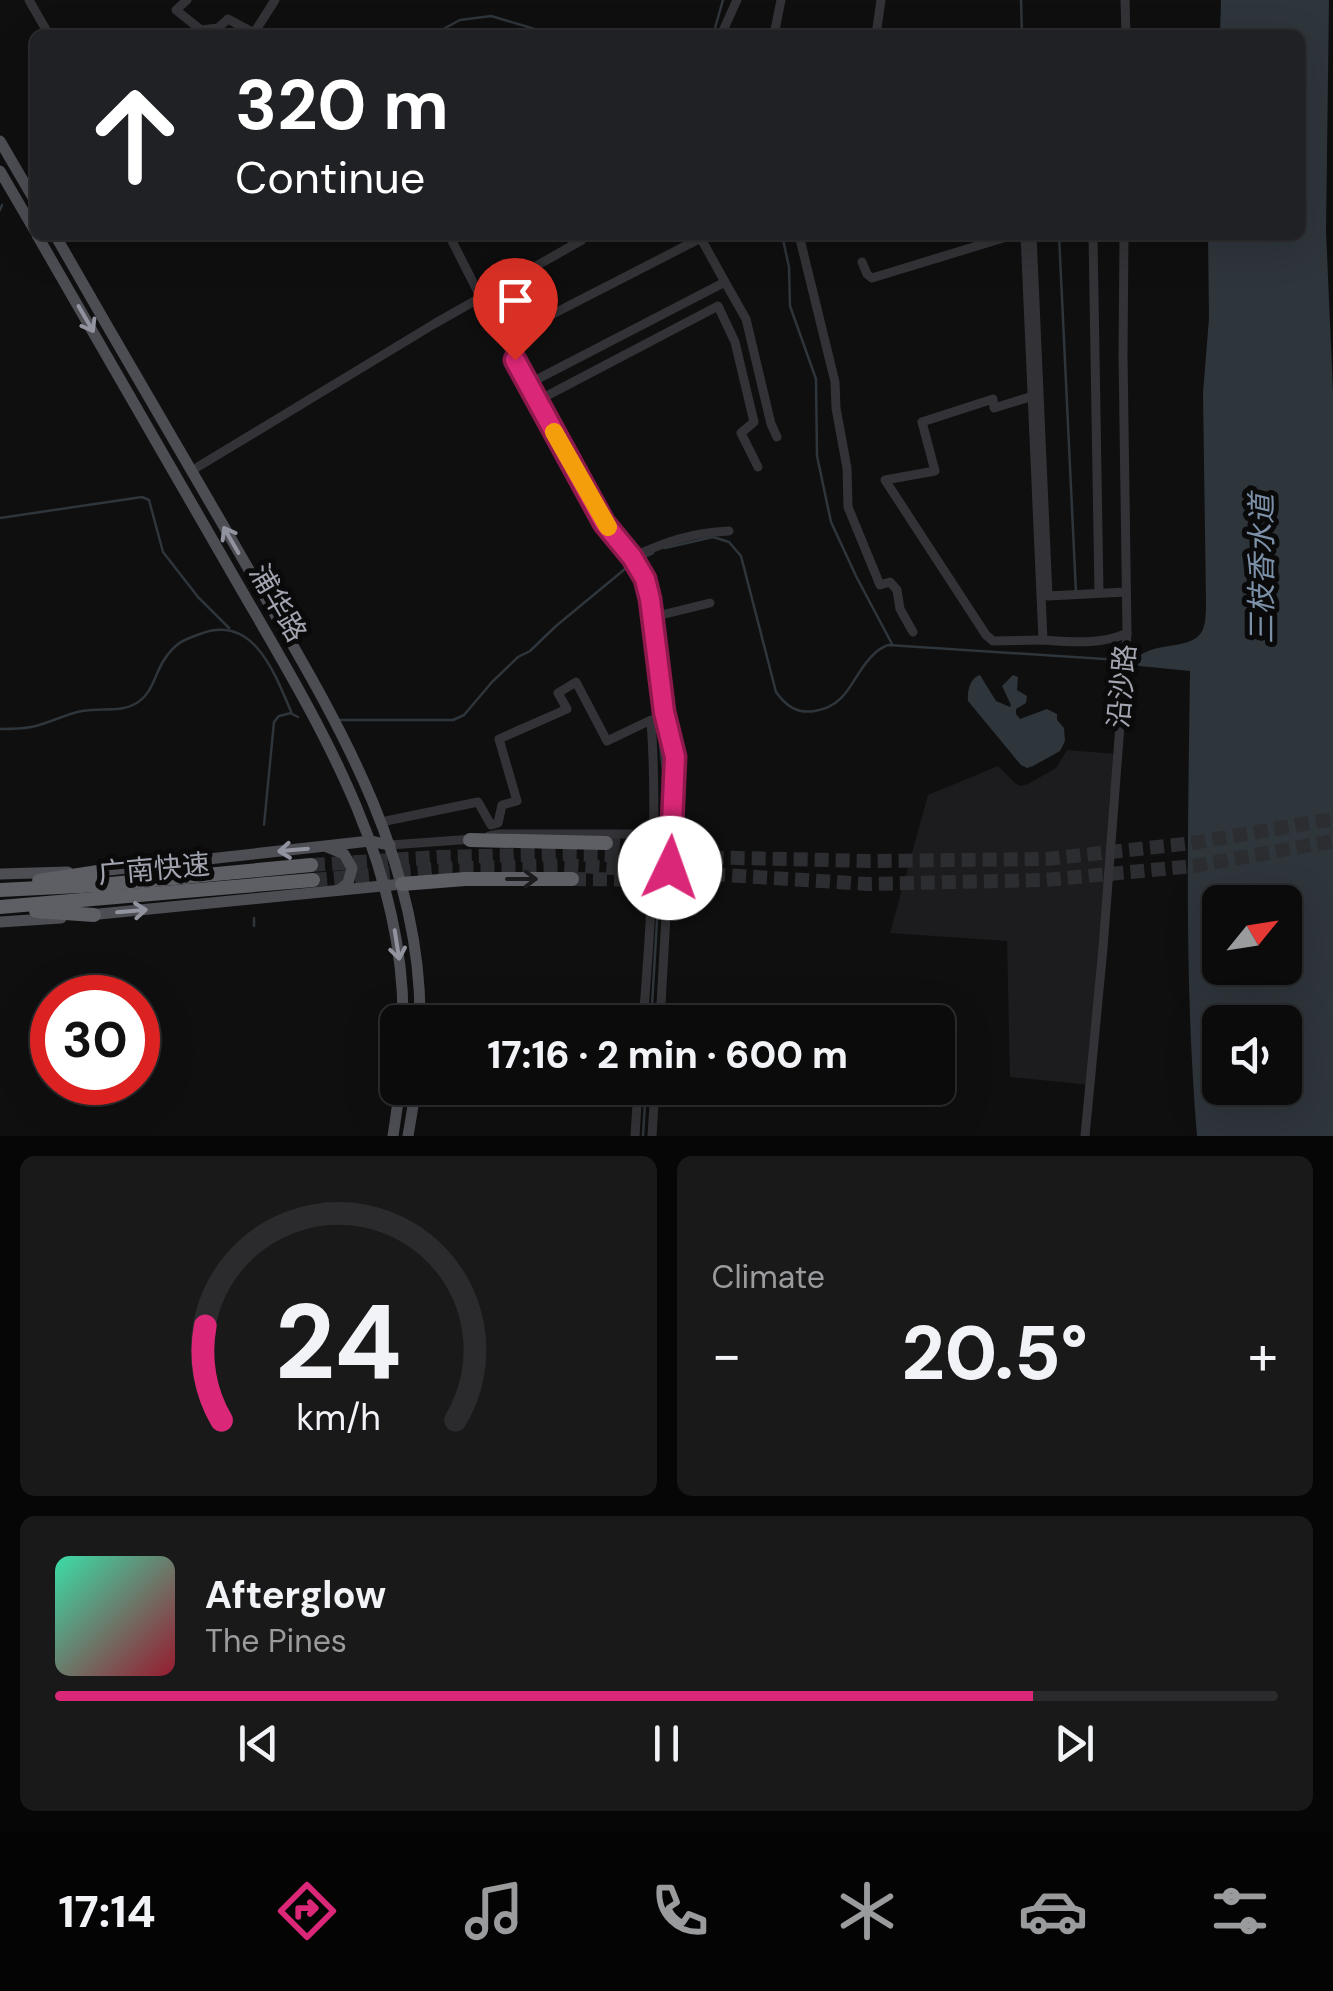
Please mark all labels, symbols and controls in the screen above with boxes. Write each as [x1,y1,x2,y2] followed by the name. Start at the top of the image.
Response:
[235,60,449,151] text: 320 m
[70,70,200,200] icon: ahead
[235,148,425,207] text: Continue
[473,258,558,361] pin
[488,273,543,328] icon: arrive
[76,305,96,333] one-way arrow
[1242,490,1281,644] water label: 三枝香水道
[221,526,241,555] one-way arrow
[241,557,315,649] street label: 浦华路
[1100,643,1144,729] street label: 沿沙路
[618,816,722,920] position arrow
[278,840,310,859] one-way arrow
[97,846,211,892] street label: 广南快速
[504,870,537,888] one-way arrow
[1202,885,1302,985] north arrow
[1202,885,1302,1105] map controls
[115,902,148,921] one-way arrow
[389,928,407,961] one-way arrow
[30,975,160,1105] speed limit sign: 30
[1202,1005,1302,1105] button: sound
[487,1030,848,1080] text: 17:16 · 2 min · 600 m
[712,1256,825,1298] text: Climate
[275,1275,402,1410] text: 24
[902,1305,1088,1402] text: 20.5°
[712,1319,742,1391] text: −
[1248,1319,1278,1391] text: +
[296,1395,380,1441] text: km/h
[205,1570,386,1620] text: Afterglow
[205,1620,347,1662] text: The Pines
[231,1716,286,1771] icon: previous
[639,1716,694,1771] icon: pause
[1047,1716,1102,1771] icon: next
[272,1876,342,1946] icon: directions
[459,1876,529,1946] icon: music
[645,1876,715,1946] icon: phone
[832,1876,902,1946] icon: climate
[1018,1876,1088,1946] icon: car
[1205,1876,1275,1946] icon: filters
[58,1882,156,1941] text: 17:14

